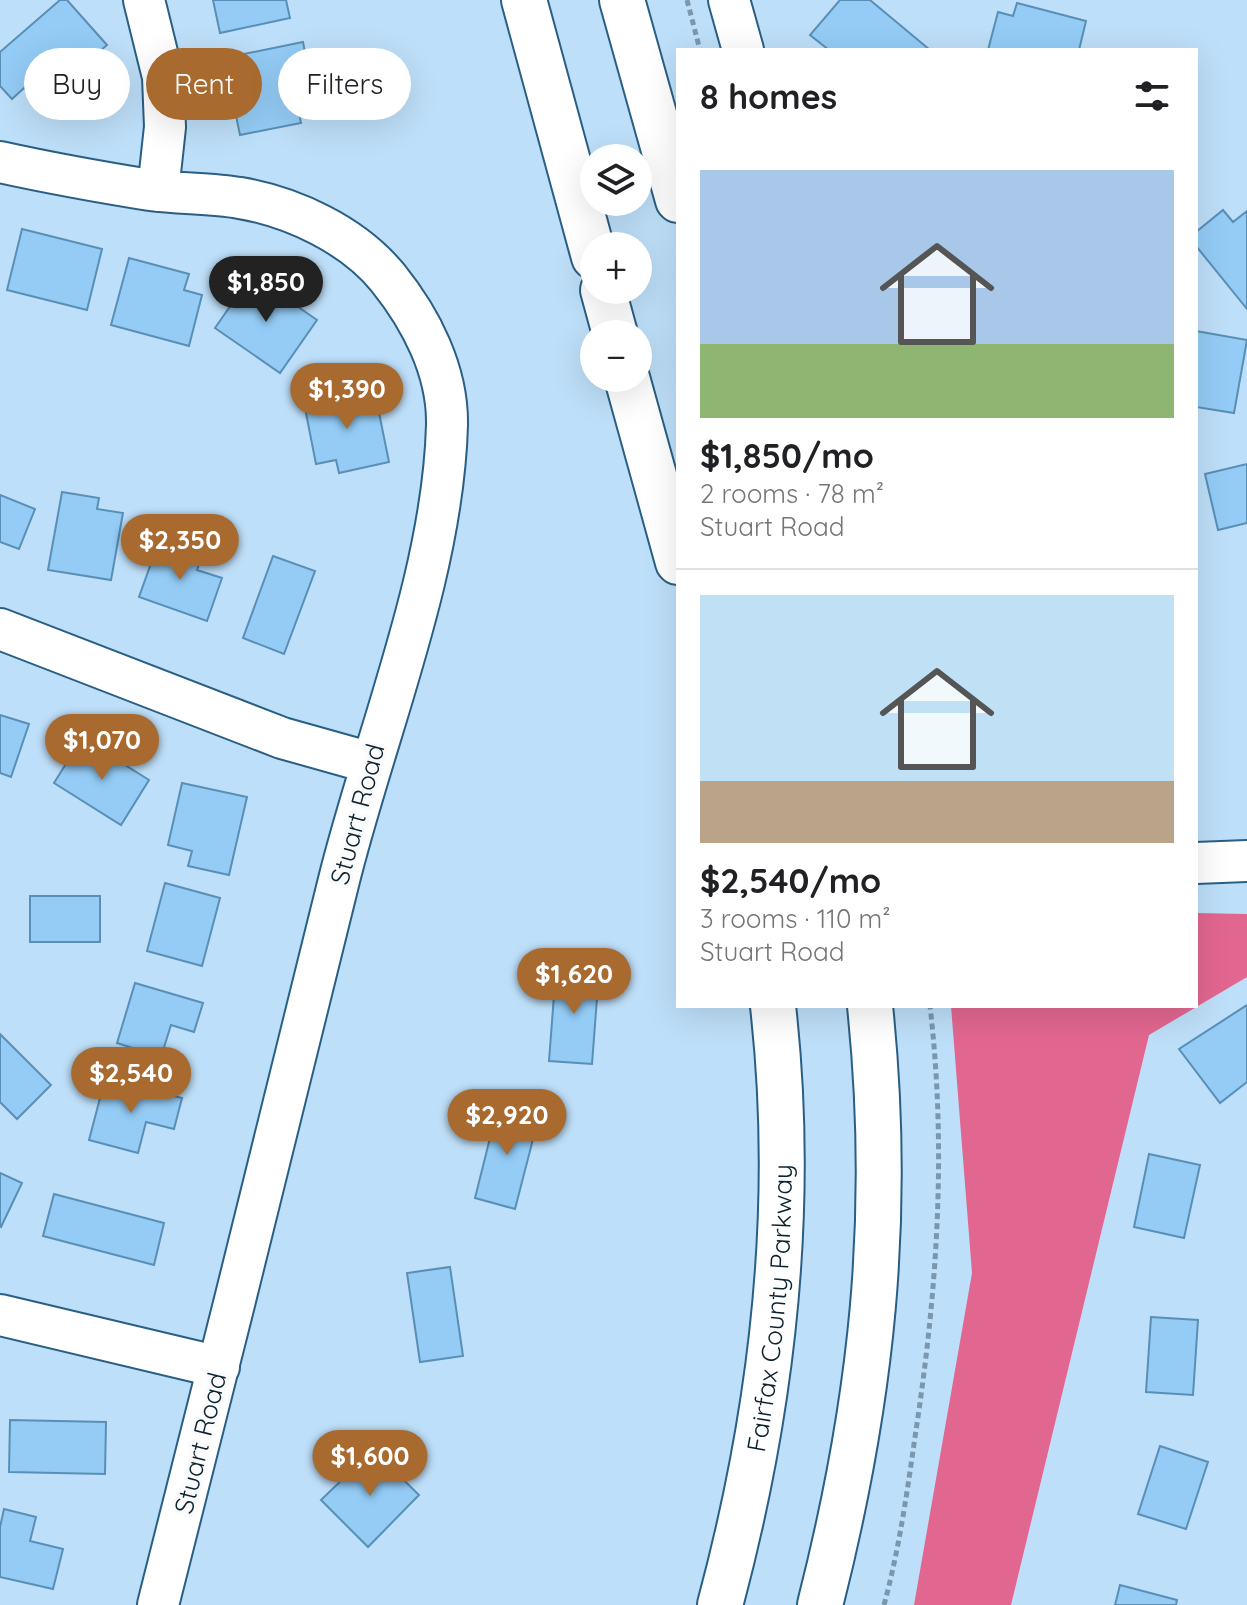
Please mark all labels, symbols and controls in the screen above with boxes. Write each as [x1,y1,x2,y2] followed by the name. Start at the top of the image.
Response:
[24,48,130,120] chip: Buy
[146,48,262,120] chip: Rent
[278,48,411,120] chip: Filters
[1130,74,1174,118] icon: filters
[700,75,837,118] text: 8 homes
[580,144,652,392] map controls
[580,144,652,216] button: layers
[865,222,1009,366] icon: home
[580,232,652,304] button: +
[201,256,331,324] pin: $1,850
[227,265,305,298] text: $1,850
[580,320,652,392] button: −
[282,363,412,431] pin: $1,390
[308,372,386,405] text: $1,390
[700,434,874,477] text: $1,850/mo
[700,477,884,510] text: 2 rooms · 78 m²
[700,510,844,543] text: Stuart Road
[115,514,245,582] pin: $2,350
[139,523,221,556] text: $2,350
[865,647,1009,791] icon: home
[37,714,167,782] pin: $1,070
[63,723,141,756] text: $1,070
[322,740,392,888] street label: Stuart Road
[700,859,881,902] text: $2,540/mo
[700,902,891,935] text: 3 rooms · 110 m²
[700,935,844,968] text: Stuart Road
[509,948,639,1016] pin: $1,620
[535,957,613,990] text: $1,620
[66,1047,196,1115] pin: $2,540
[89,1056,173,1089] text: $2,540
[442,1089,572,1157] pin: $2,920
[466,1098,549,1131] text: $2,920
[739,1164,798,1454] street label: Fairfax County Parkway
[167,1369,233,1517] street label: Stuart Road
[305,1430,435,1498] pin: $1,600
[330,1439,410,1472] text: $1,600

